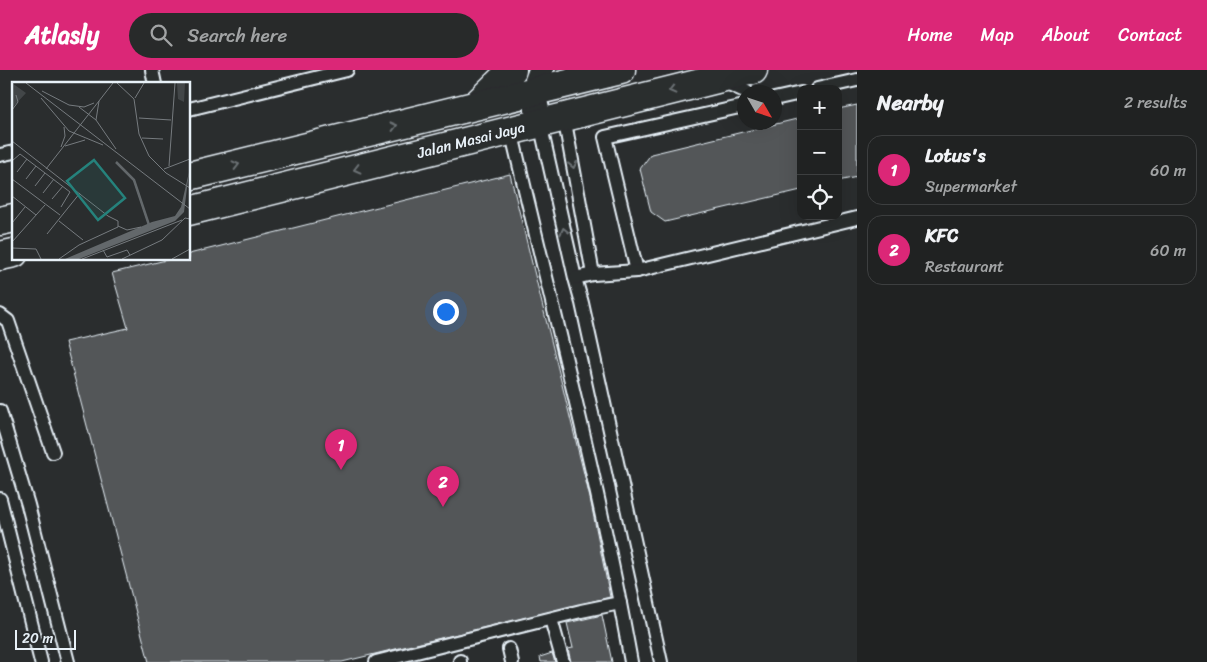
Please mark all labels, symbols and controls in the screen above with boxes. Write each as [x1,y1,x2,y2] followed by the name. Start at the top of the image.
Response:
[129,13,479,58] search box
[25,14,99,56] text: Atlasly
[187,19,287,52] text: Search here
[908,19,953,51] text: Home
[981,19,1014,51] text: Map
[1042,19,1090,51] text: About
[1118,19,1182,51] text: Contact
[147,21,175,49] icon: search
[12,82,190,260] inset map
[667,84,676,95] one-way arrow
[877,84,943,122] text: Nearby
[737,85,782,130] north arrow
[797,85,842,220] map controls
[797,85,842,130] button: +
[1124,88,1187,117] text: 2 results
[413,114,528,166] street label: Jalan Masai Jaya
[389,121,398,132] one-way arrow
[797,130,842,175] button: −
[925,139,986,172] text: Lotus's
[891,156,897,185] text: 1
[1150,156,1186,185] text: 60 m
[232,160,241,171] one-way arrow
[567,160,578,169] one-way arrow
[353,163,362,174] one-way arrow
[925,172,1017,201] text: Supermarket
[797,175,842,220] button: locate
[925,219,958,252] text: KFC
[560,226,570,235] one-way arrow
[889,236,899,265] text: 2
[1150,236,1186,265] text: 60 m
[925,252,1004,281] text: Restaurant
[433,299,459,325] your location
[325,429,357,470] pin: 1
[427,466,459,507] pin: 2
[22,626,53,651] text: 20 m
[15,627,76,650] scale bar

